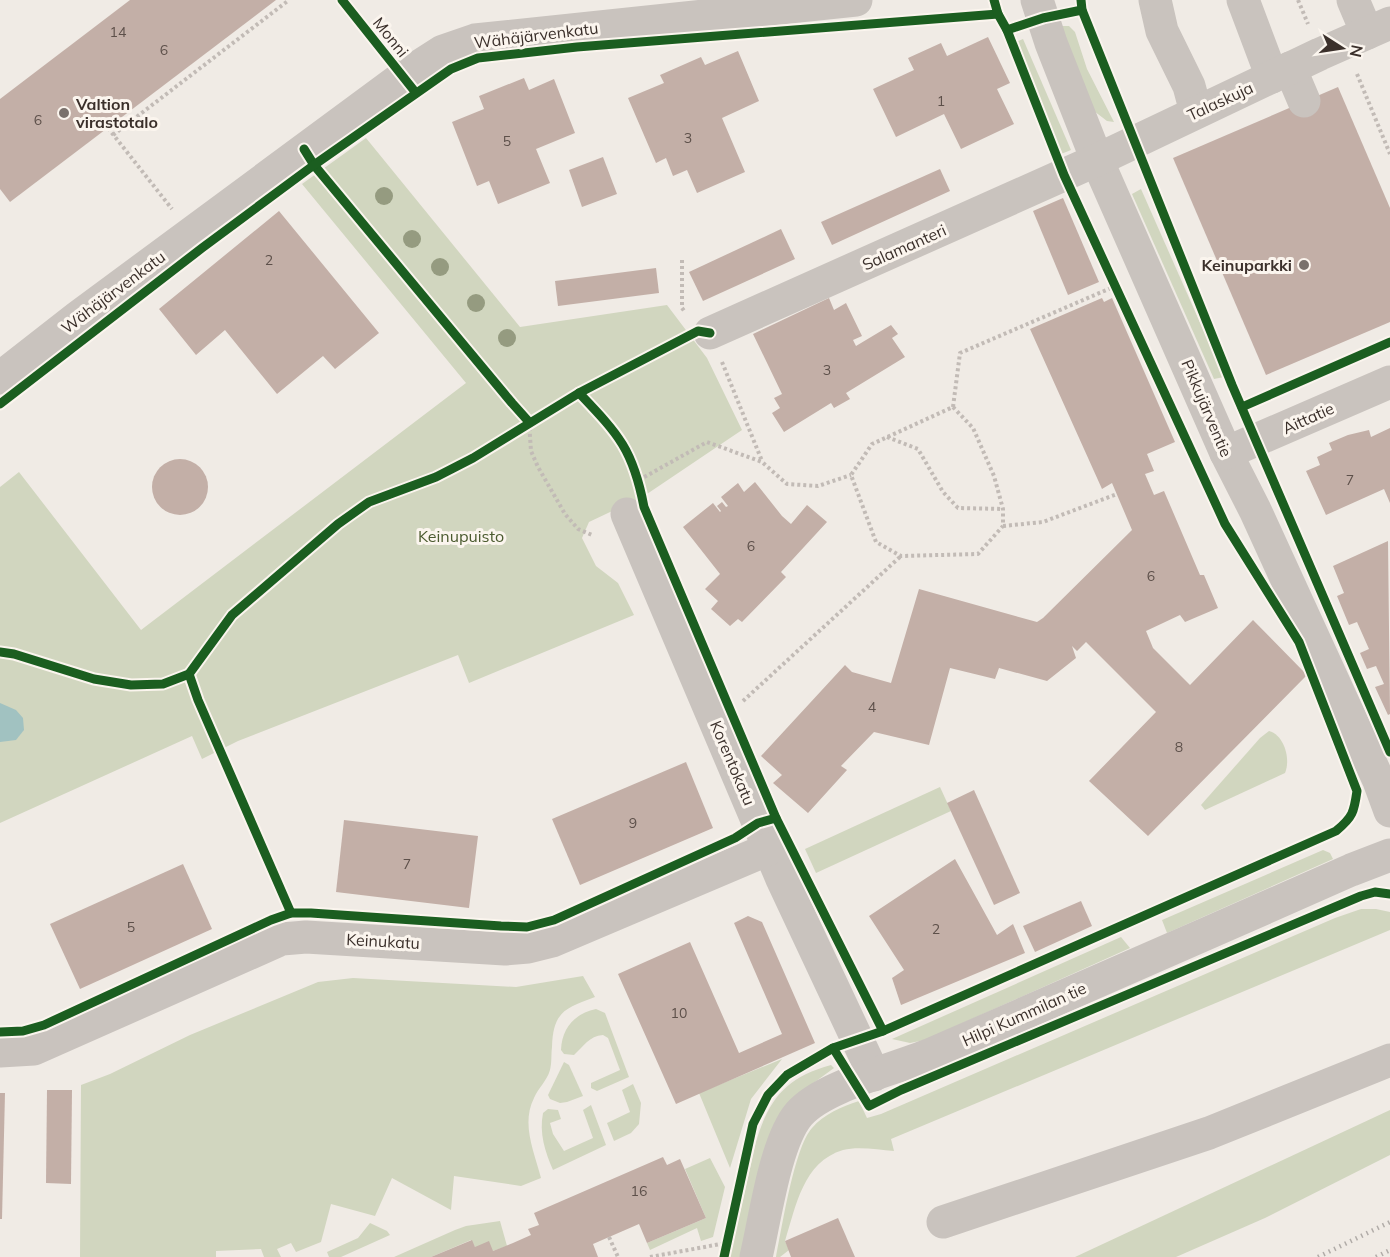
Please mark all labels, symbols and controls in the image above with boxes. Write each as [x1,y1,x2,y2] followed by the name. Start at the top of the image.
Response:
[369,13,413,61] street label: Monni
[473,17,599,53] street label: Wähäjärvenkatu
[1312,18,1372,78] north arrow
[110,23,127,41] house number: 14
[160,41,168,59] house number: 6
[1346,43,1368,59] text: N
[1184,77,1256,125] street label: Talaskuja
[937,92,945,110] house number: 1
[75,94,158,132] place label: Valtion virastotalo
[57,106,71,120] marker: Valtion virastotalo
[34,111,42,129] house number: 6
[684,129,692,147] house number: 3
[503,132,511,150] house number: 5
[859,220,949,274] street label: Salamanteri
[57,246,169,338] street label: Wähäjärvenkatu
[265,251,273,269] house number: 2
[1201,255,1292,275] place label: Keinuparkki
[1297,258,1311,272] marker: Keinuparkki
[1177,356,1237,460] street label: Pikkujärventie
[823,361,831,379] house number: 3
[1279,398,1337,438] street label: Aittatie
[1346,471,1354,489] house number: 7
[418,526,504,546] park label: Keinupuisto
[747,537,755,555] house number: 6
[1147,567,1155,585] house number: 6
[868,698,877,716] house number: 4
[706,718,760,808] street label: Korentokatu
[1175,738,1183,756] house number: 8
[629,814,637,832] house number: 9
[403,855,411,873] house number: 7
[127,918,135,936] house number: 5
[932,920,940,938] house number: 2
[346,929,420,953] street label: Keinukatu
[959,978,1089,1050] street label: Hilpi Kummilan tie
[671,1004,687,1022] house number: 10
[631,1182,647,1200] house number: 16

